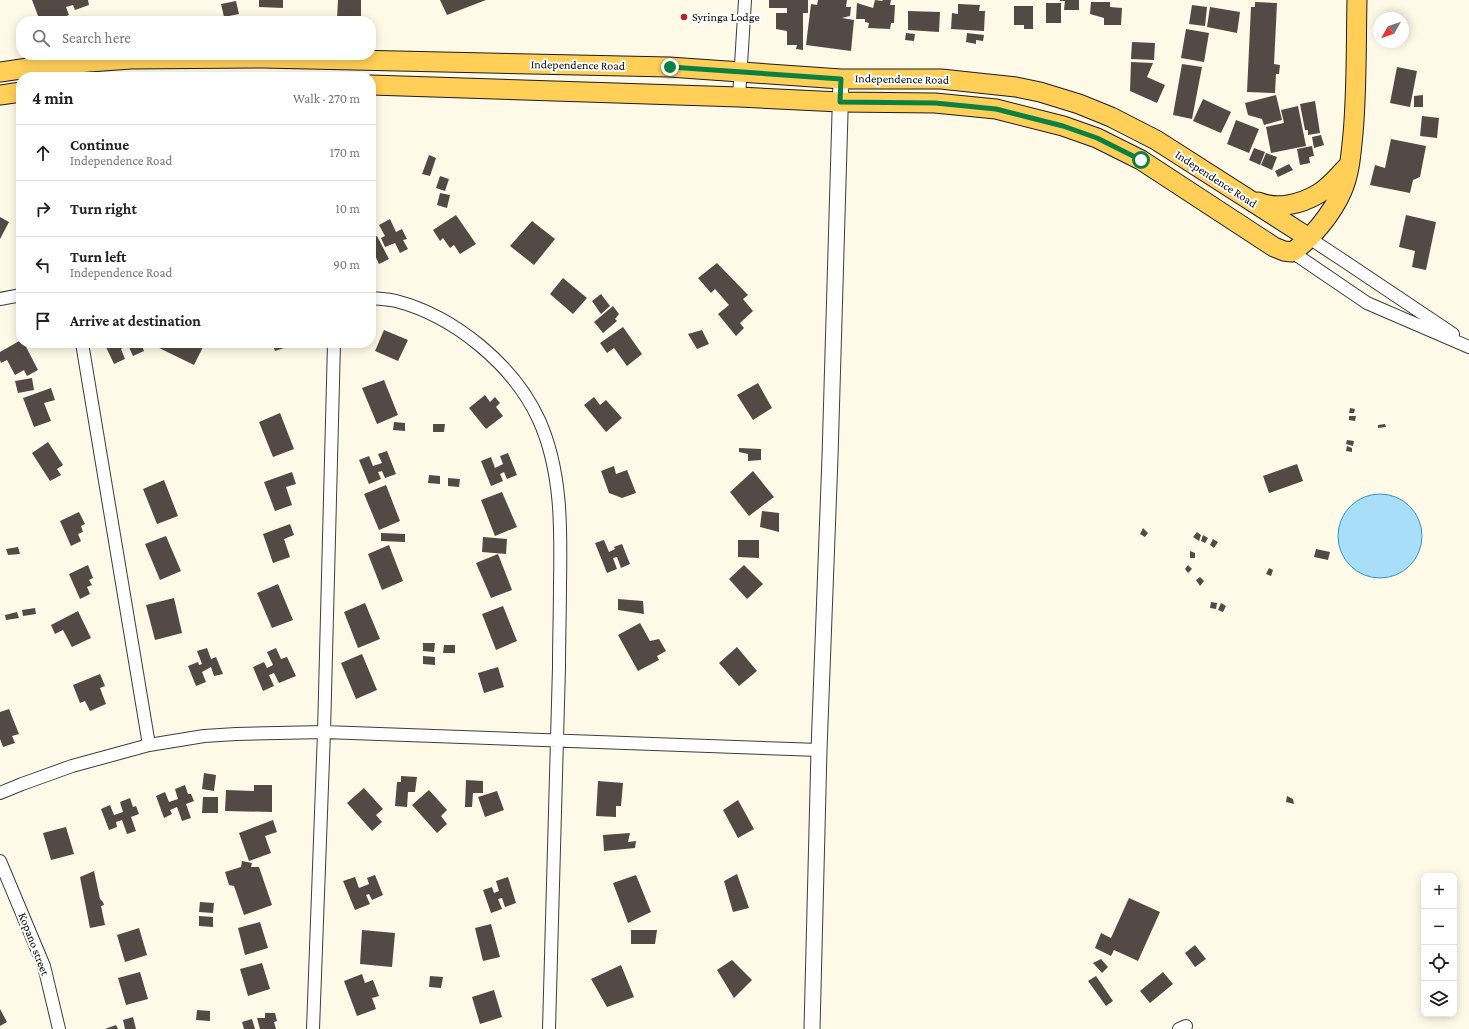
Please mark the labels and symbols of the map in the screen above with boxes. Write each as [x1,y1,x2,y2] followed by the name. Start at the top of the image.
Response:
[692,10,760,24] place label: Syringa Lodge
[679,12,689,22] marker: Syringa Lodge
[1373,12,1409,48] north arrow
[531,57,626,73] street label: Independence Road
[661,58,679,76] route end
[855,71,950,87] street label: Independence Road
[1173,147,1260,211] street label: Independence Road
[1132,151,1150,169] route start
[16,910,53,978] street label: Kopano street

